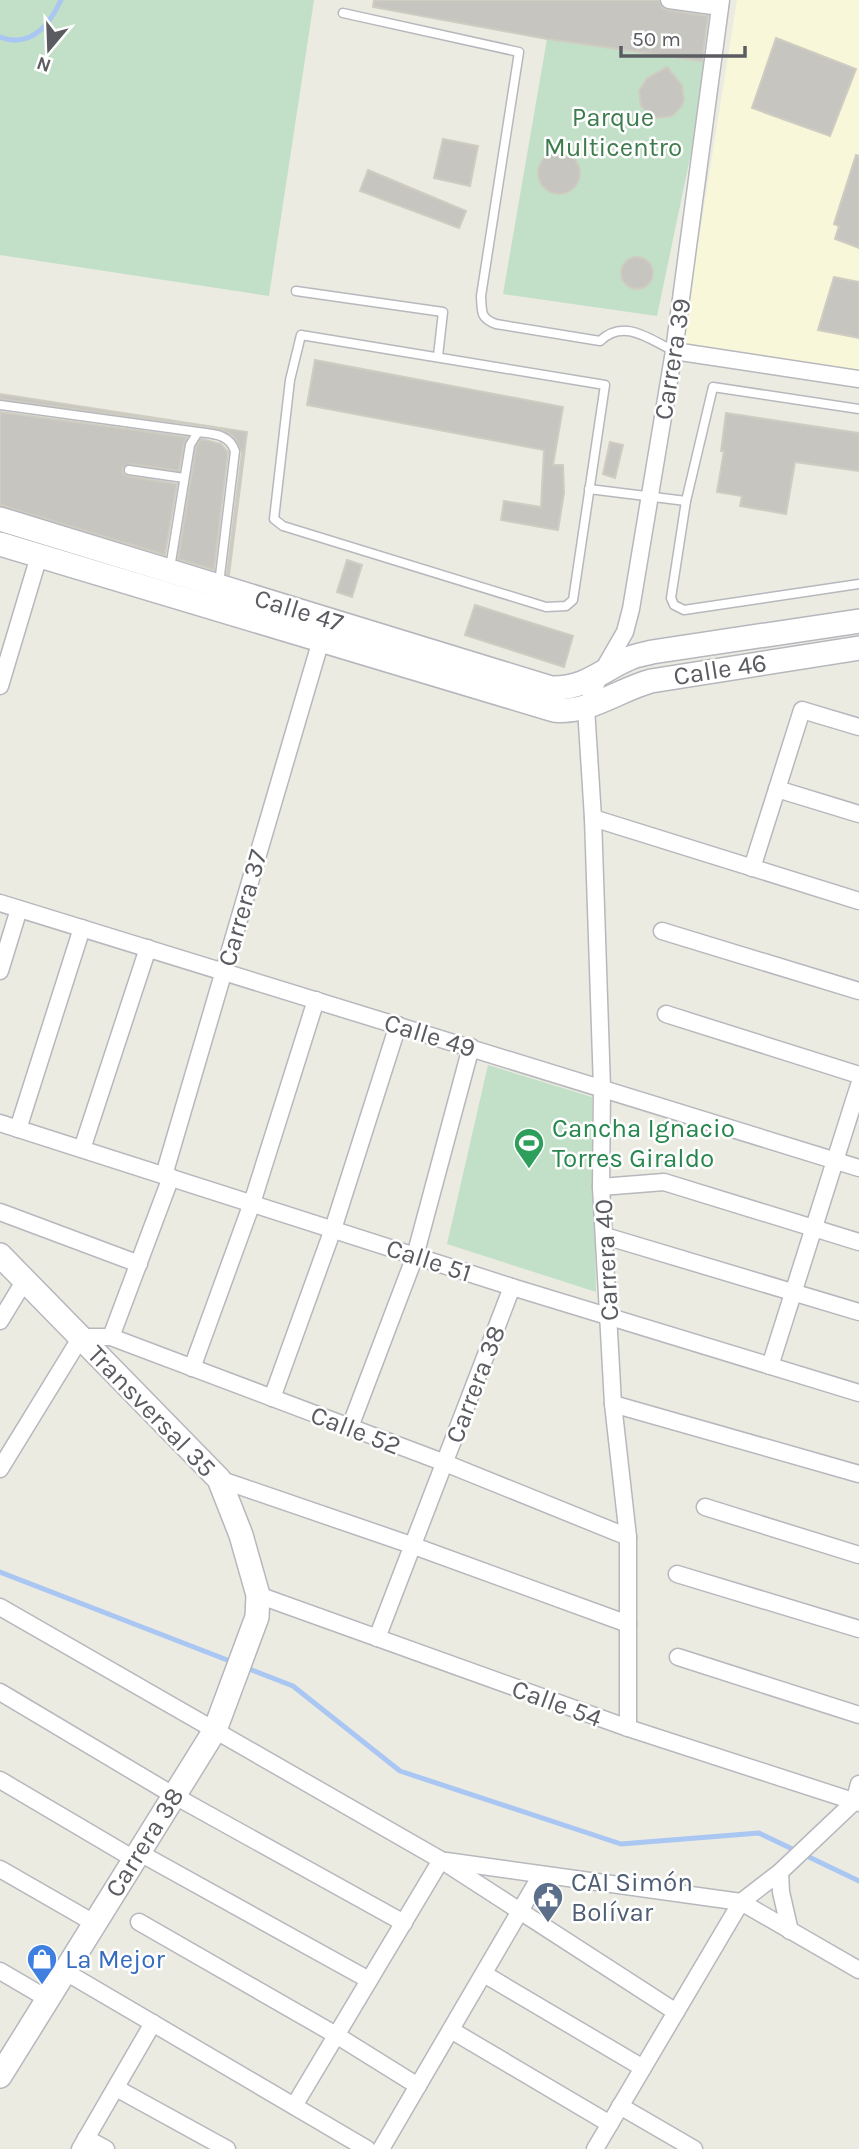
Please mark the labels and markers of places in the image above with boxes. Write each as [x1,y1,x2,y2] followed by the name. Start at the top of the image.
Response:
[552,1113,735,1174] place label: Cancha Ignacio Torres Giraldo
[512,1126,546,1170] sports icon: Cancha Ignacio Torres Giraldo
[571,1867,693,1928] place label: CAI Simón Bolívar
[531,1880,565,1924] public building icon: CAI Simón Bolívar
[25,1942,59,1986] shop icon: La Mejor
[65,1944,165,1975] place label: La Mejor

